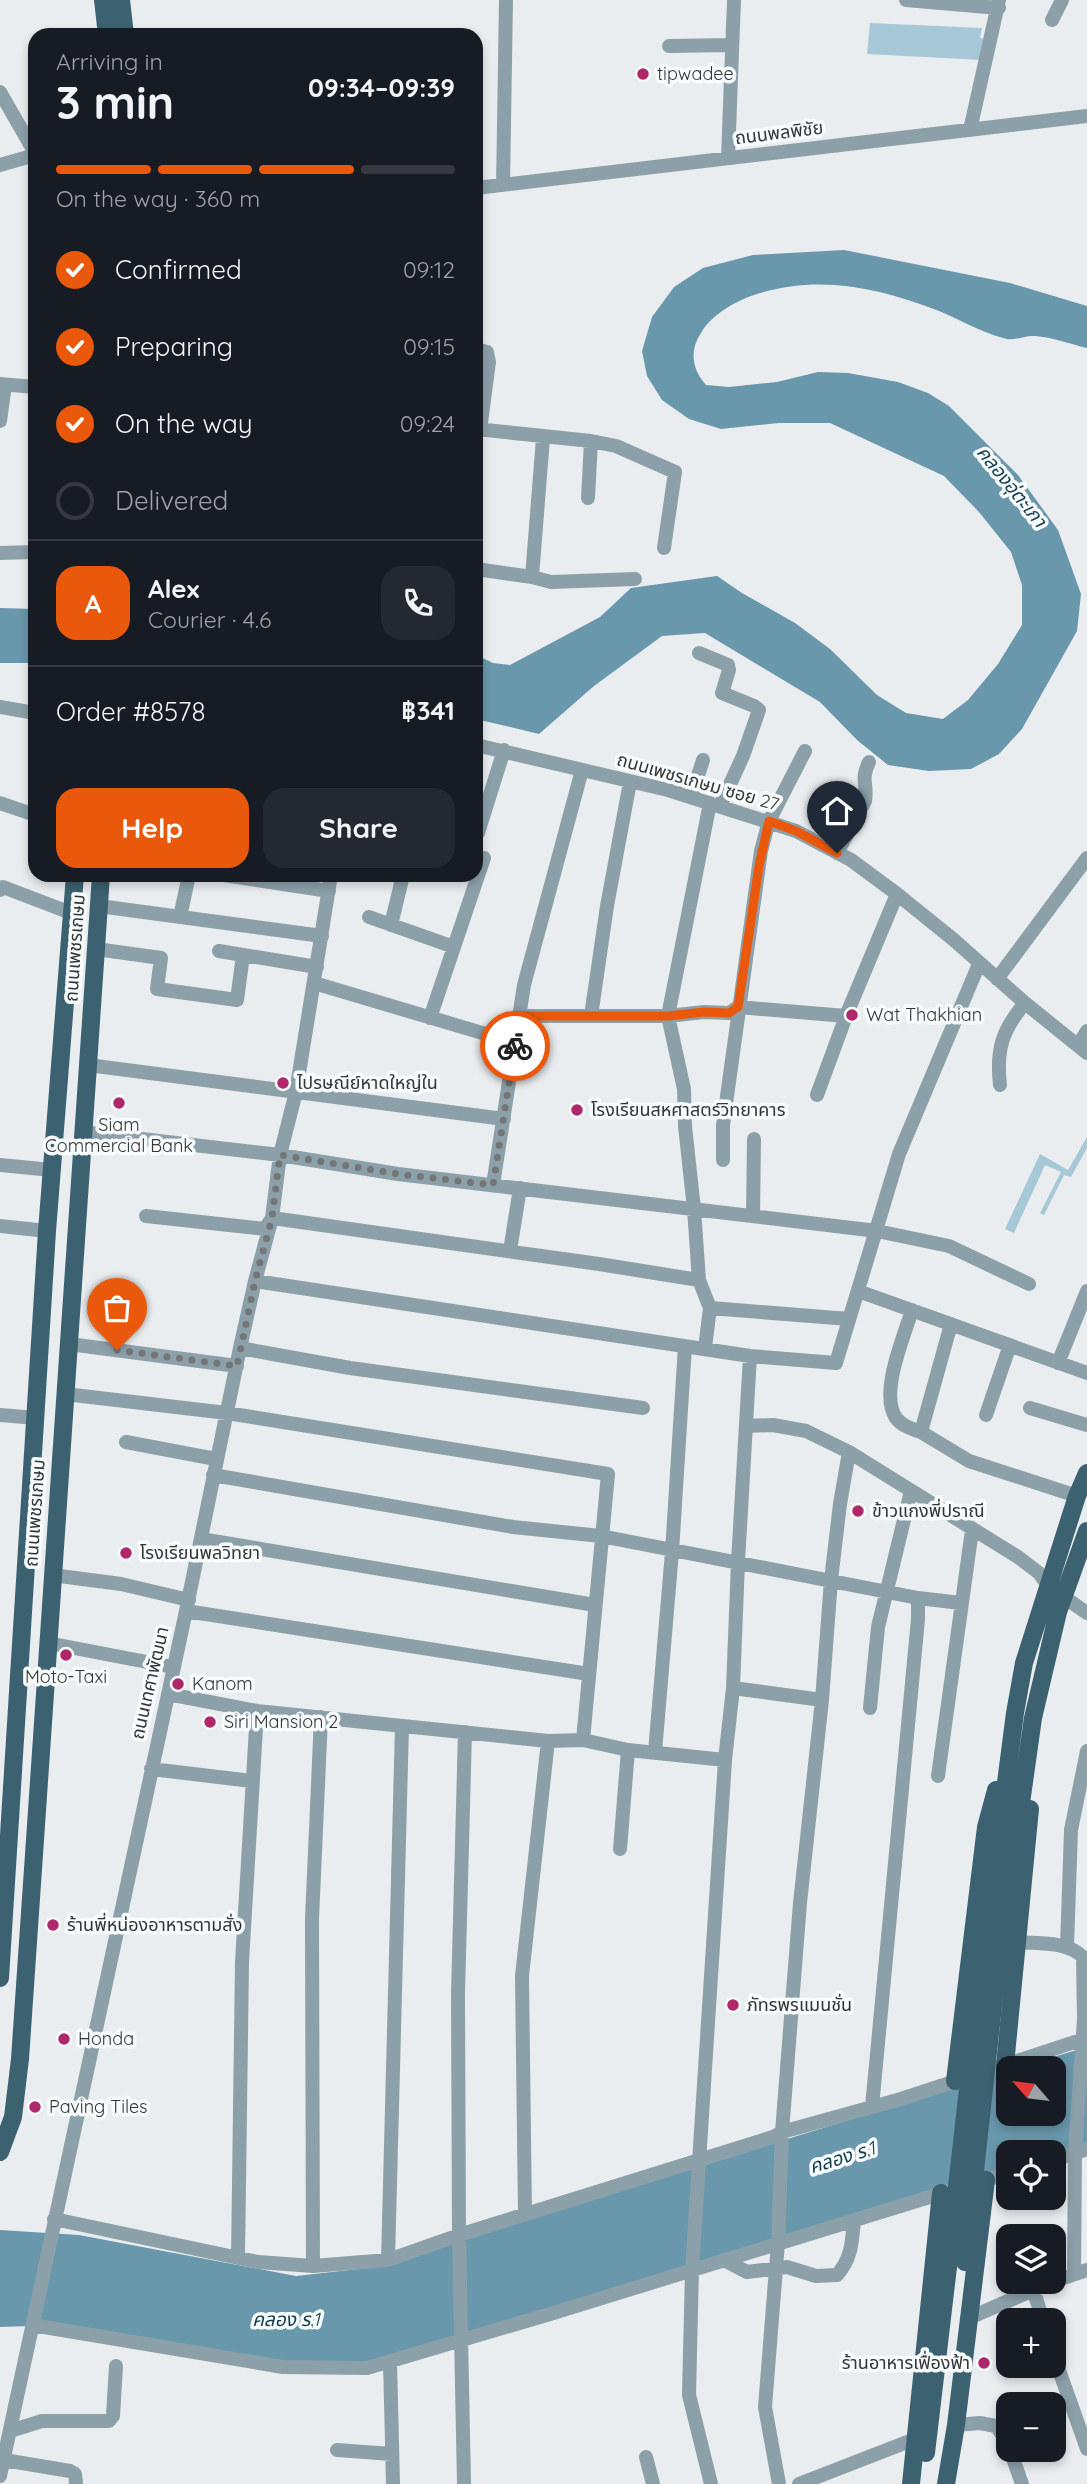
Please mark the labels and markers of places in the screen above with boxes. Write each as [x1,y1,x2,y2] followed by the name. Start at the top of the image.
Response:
[657,62,734,85] place label: tipwadee
[635,66,651,82] marker: tipwadee
[807,781,867,853] pin
[866,1003,982,1026] place label: Wat Thakhian
[844,1007,860,1023] marker: Wat Thakhian
[296,1071,438,1094] place label: ไปรษณีย์หาดใหญ่ใน
[275,1075,291,1091] marker: ไปรษณีย์หาดใหญ่ใน
[111,1095,127,1111] marker: Siam Commercial Bank
[591,1098,786,1121] place label: โรงเรียนสหศาสตร์วิทยาคาร
[569,1102,585,1118] marker: โรงเรียนสหศาสตร์วิทยาคาร
[45,1113,193,1157] place label: Siam Commercial Bank
[87,1278,147,1350] pin
[872,1498,985,1522] place label: ข้าวแกงพี่ปราณี
[850,1503,866,1519] marker: ข้าวแกงพี่ปราณี
[140,1541,260,1564] place label: โรงเรียนพลวิทยา
[118,1545,134,1561] marker: โรงเรียนพลวิทยา
[58,1647,74,1663] marker: Moto-Taxi
[25,1665,107,1688] place label: Moto-Taxi
[192,1672,253,1695] place label: Kanom
[170,1676,186,1692] marker: Kanom
[224,1710,338,1733] place label: Siri Mansion 2
[202,1714,218,1730] marker: Siri Mansion 2
[67,1912,242,1936] place label: ร้านพี่หน่องอาหารตามสั่ง
[45,1917,61,1933] marker: ร้านพี่หน่องอาหารตามสั่ง
[747,1993,852,2016] place label: ภัทรพรแมนชั่น
[725,1997,741,2013] marker: ภัทรพรแมนชั่น
[78,2027,134,2050] place label: Honda
[56,2031,72,2047] marker: Honda
[49,2095,148,2118] place label: Paving Tiles
[27,2099,43,2115] marker: Paving Tiles
[842,2350,970,2374] place label: ร้านอาหารเฟื่องฟ้า
[976,2355,992,2371] marker: ร้านอาหารเฟื่องฟ้า

